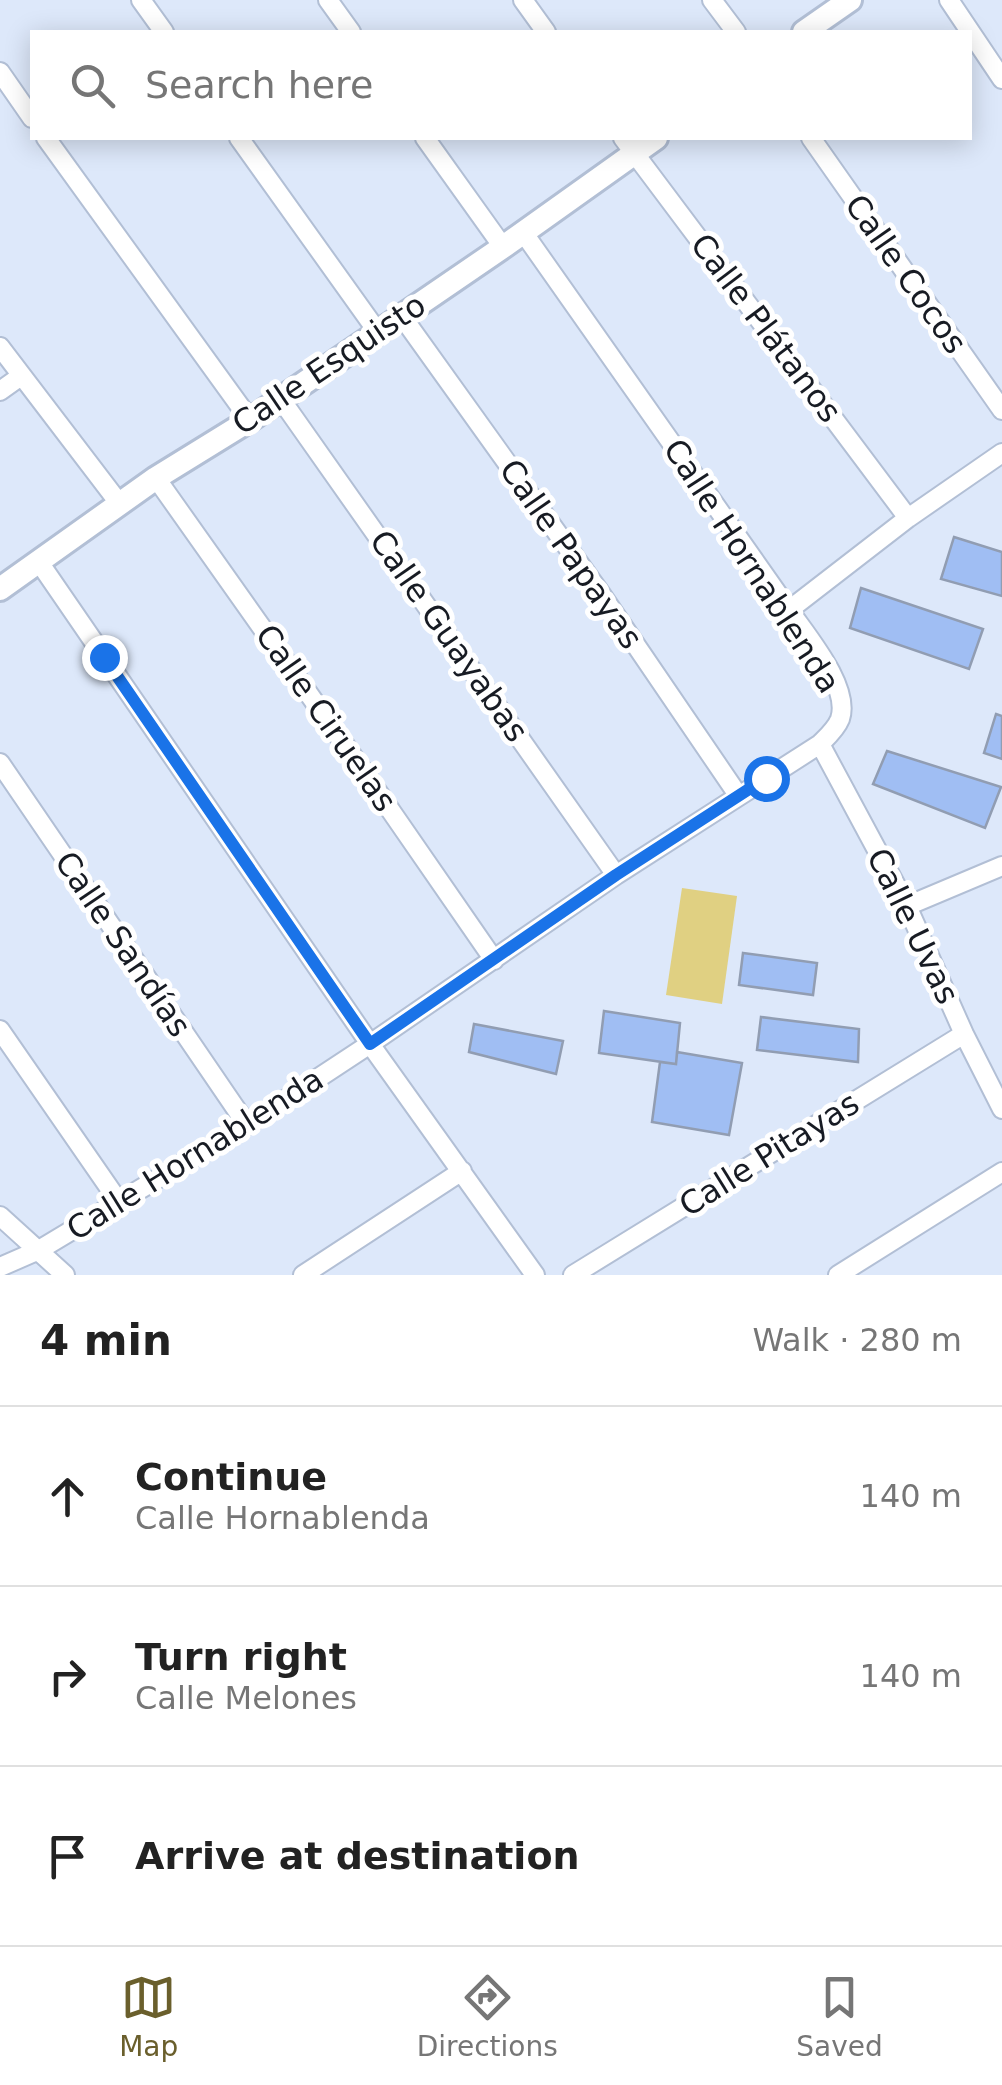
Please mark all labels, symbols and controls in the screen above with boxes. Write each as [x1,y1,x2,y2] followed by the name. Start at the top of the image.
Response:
[30,30,972,140] search box
[65,58,120,113] icon: search
[145,63,373,107] text: Search here
[837,187,975,361] street label: Calle Cocos
[683,226,849,430] street label: Calle Plátanos
[225,285,433,443] street label: Calle Esquisto
[656,432,848,700] street label: Calle Hornablenda
[492,452,650,656] street label: Calle Papayas
[362,523,536,749] street label: Calle Guayabas
[248,617,404,819] street label: Calle Ciruelas
[82,635,128,681] route end
[744,756,790,802] route start
[859,842,967,1010] street label: Calle Uvas
[47,844,199,1044] street label: Calle Sandías
[60,1060,330,1248] street label: Calle Hornablenda
[672,1084,866,1224] street label: Calle Pitayas
[40,1316,172,1365] text: 4 min
[752,1321,962,1359] text: Walk · 280 m
[135,1455,327,1499] text: Continue
[40,1469,95,1524] icon: ahead
[860,1477,962,1515] text: 140 m
[135,1499,430,1537] text: Calle Hornablenda
[135,1635,347,1679] text: Turn right
[40,1649,95,1704] icon: right
[860,1657,962,1695] text: 140 m
[135,1679,357,1717] text: Calle Melones
[40,1829,95,1884] icon: arrive
[135,1834,580,1878] text: Arrive at destination
[119,1970,178,2063] tab: Map
[417,1970,558,2063] tab: Directions
[796,1970,883,2063] tab: Saved

